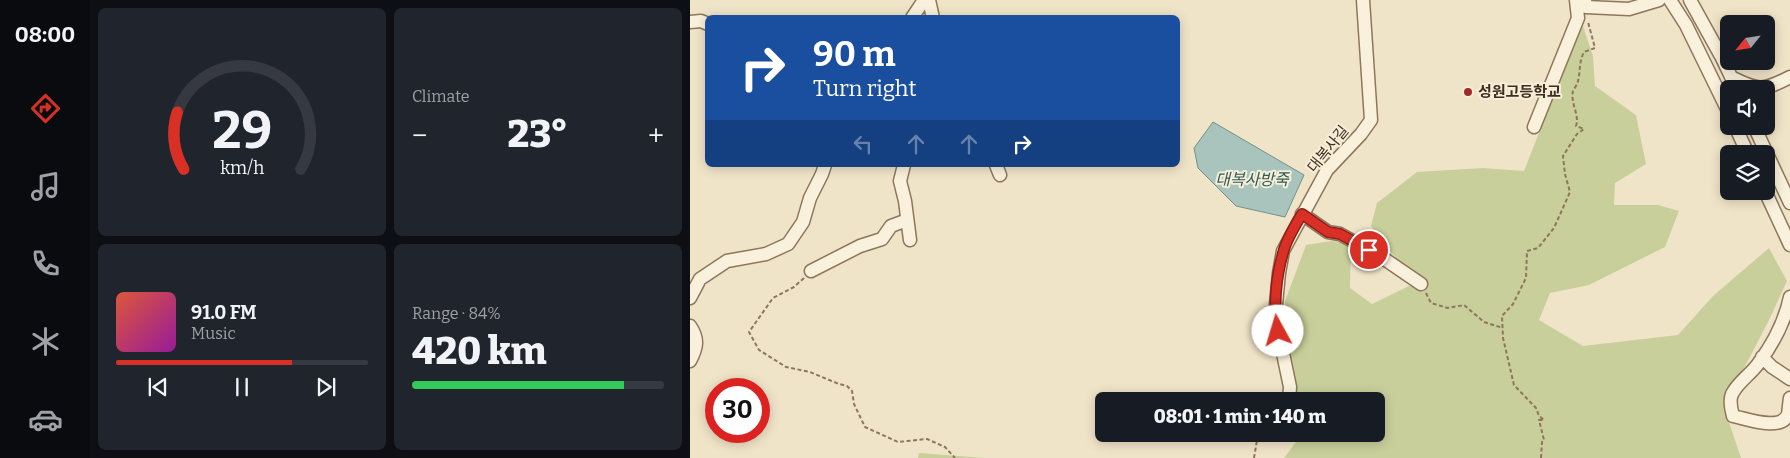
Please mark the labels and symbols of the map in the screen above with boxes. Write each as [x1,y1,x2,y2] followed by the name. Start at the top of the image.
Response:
[1720,15,1775,70] north arrow
[1478,83,1561,101] place label: 성원고등학교
[1462,86,1474,98] marker: 성원고등학교
[1304,122,1352,176] street label: 대복사길
[1215,170,1290,189] water label: 대복사방죽
[1348,229,1390,271] pin
[1251,304,1303,356] position arrow
[705,378,770,443] speed limit sign: 30

